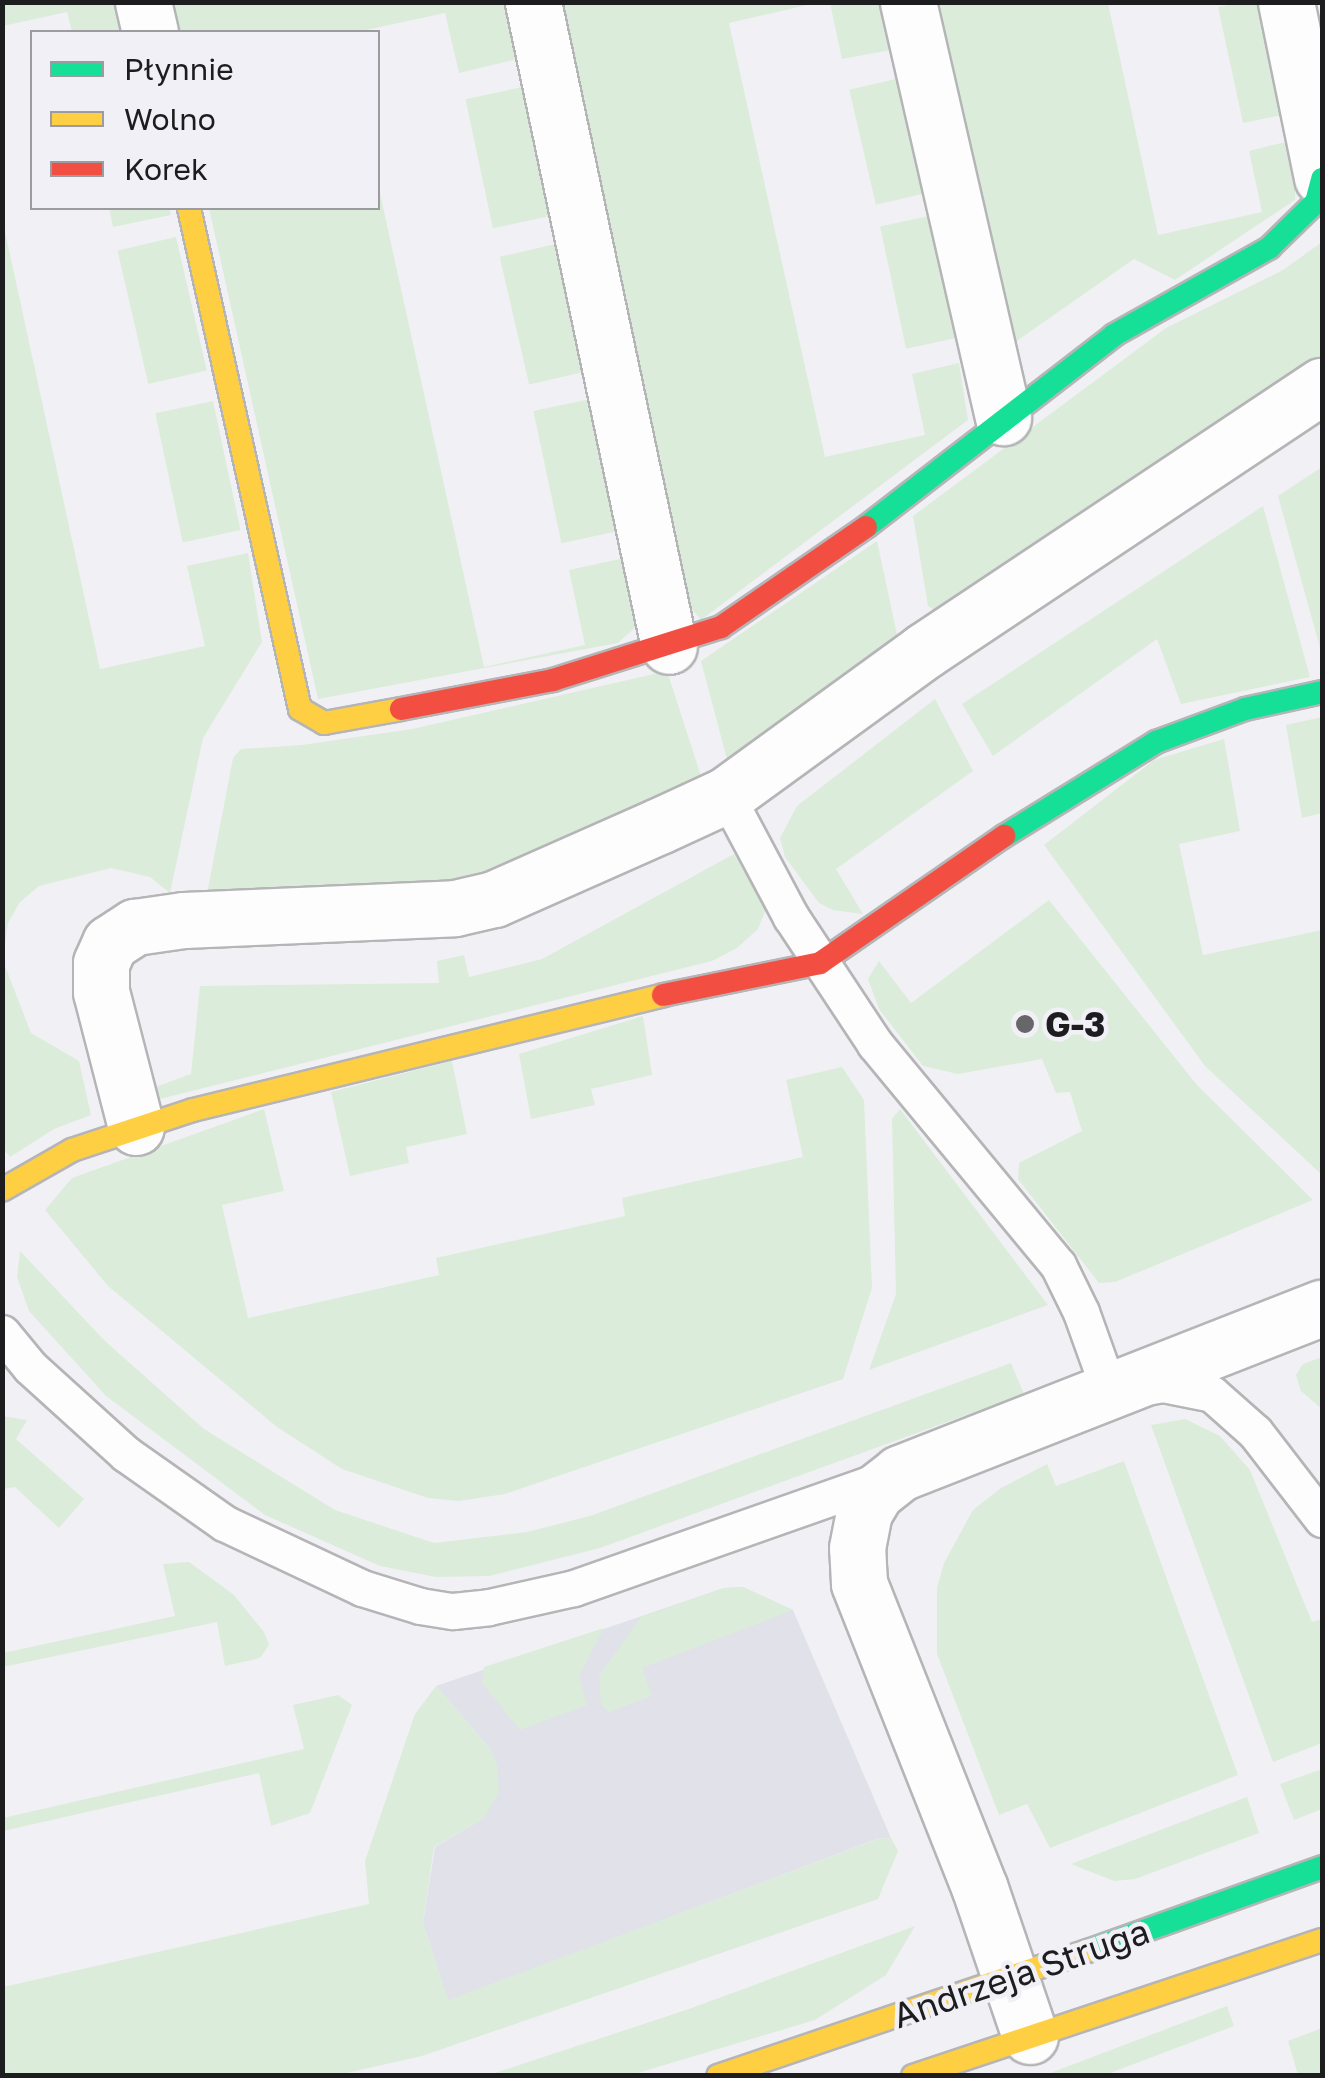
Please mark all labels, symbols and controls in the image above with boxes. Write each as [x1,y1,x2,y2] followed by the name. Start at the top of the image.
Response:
[30,30,380,210] legend
[124,51,234,87] text: Płynnie
[124,101,216,137] text: Wolno
[124,151,208,187] text: Korek
[1045,1003,1105,1045] place label: G-3
[1014,1013,1036,1035] marker: G-3
[887,1909,1155,2037] street label: Andrzeja Struga

